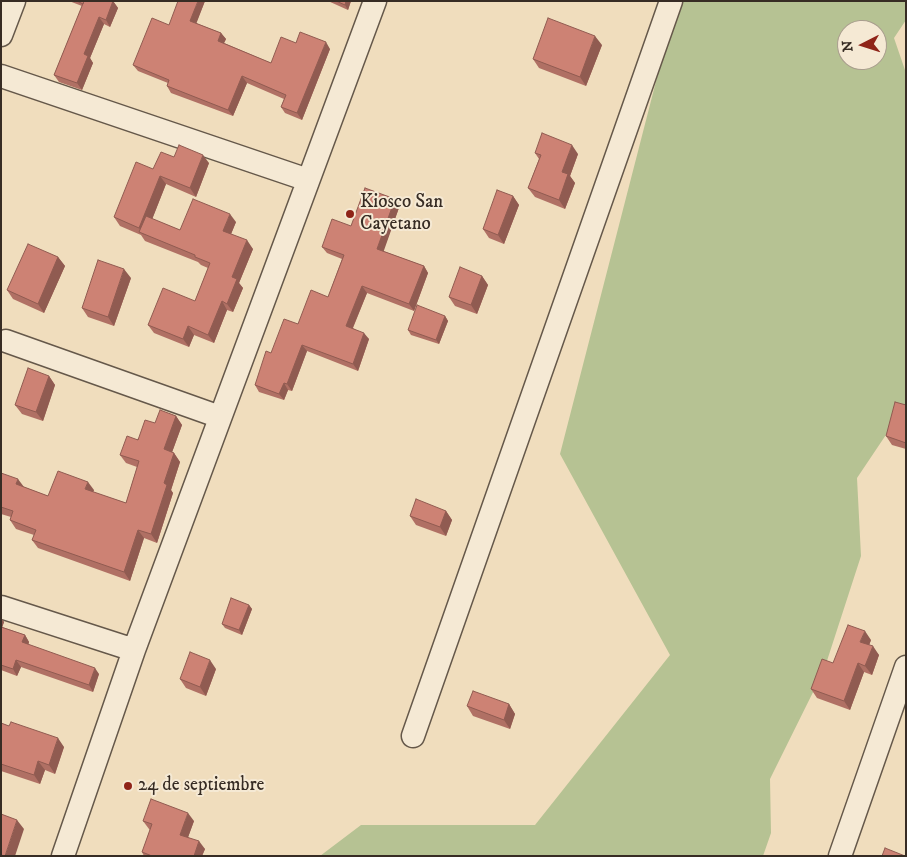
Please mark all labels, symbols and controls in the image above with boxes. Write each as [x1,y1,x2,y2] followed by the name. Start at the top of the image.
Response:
[837,20,887,70] north arrow
[839,40,858,53] text: N
[360,192,443,236] place label: Kiosco San Cayetano
[344,208,356,220] marker: Kiosco San Cayetano
[138,775,264,797] place label: 24 de septiembre
[122,780,134,792] marker: 24 de septiembre

